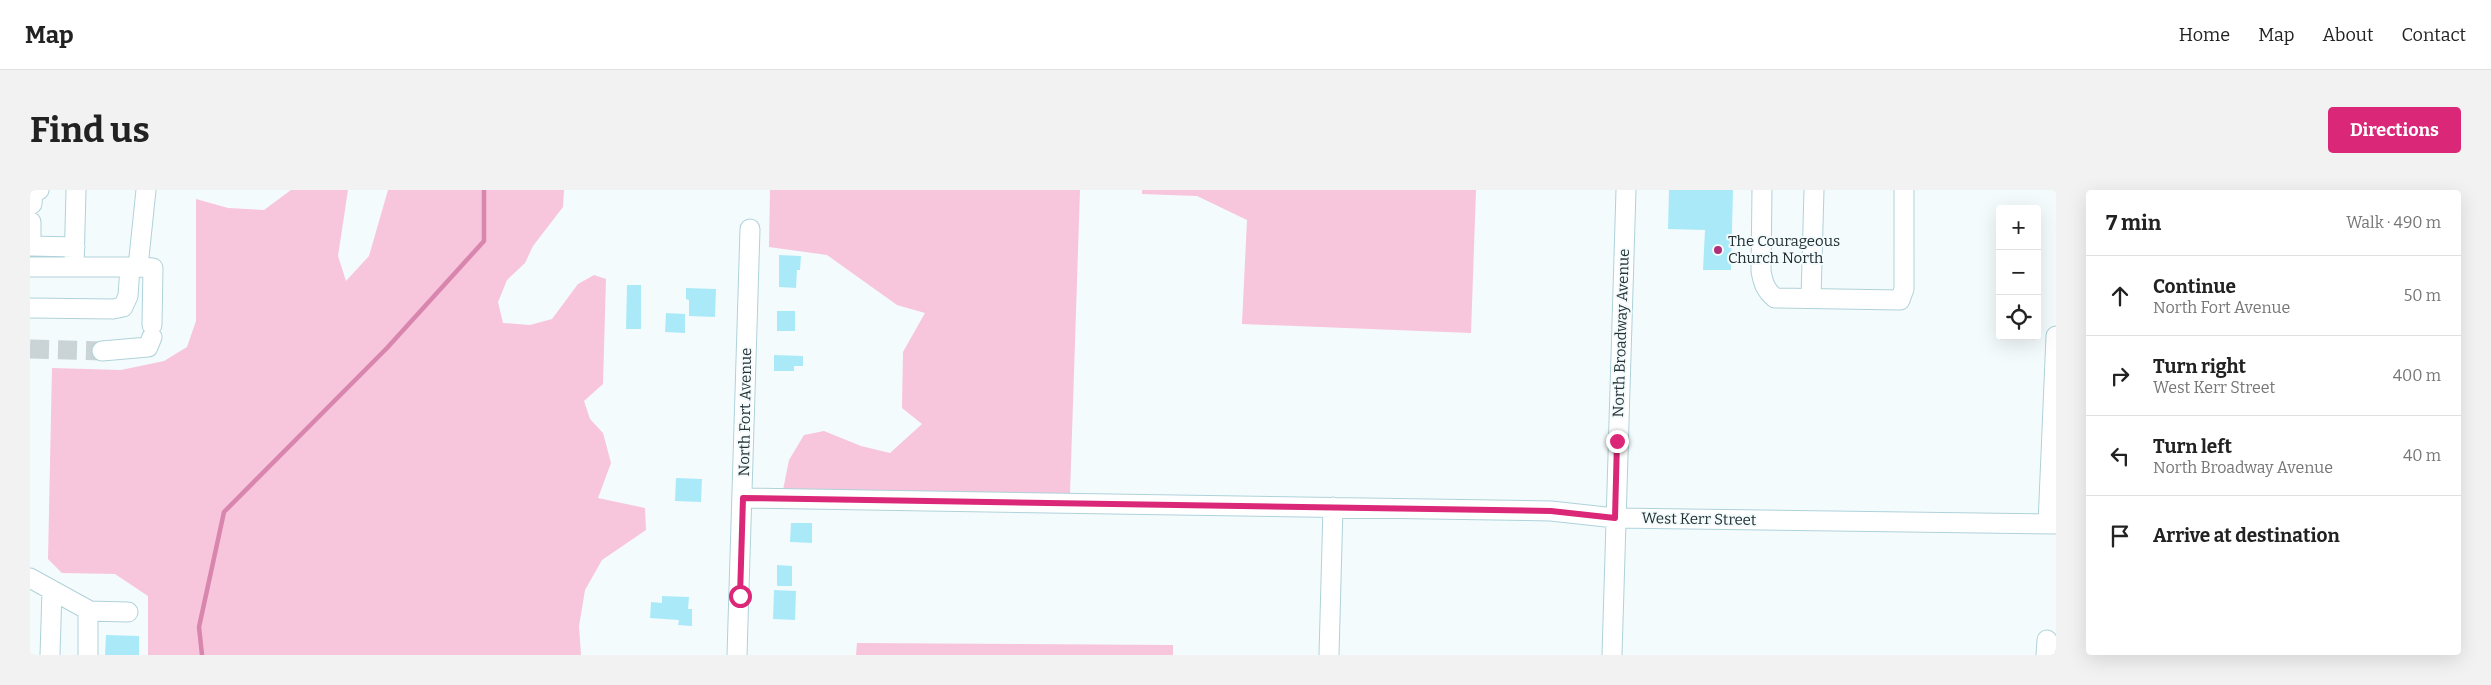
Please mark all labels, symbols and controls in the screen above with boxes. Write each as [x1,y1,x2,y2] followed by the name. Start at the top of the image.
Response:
[25,21,74,49] text: Map
[2179,24,2230,46] text: Home
[2258,24,2294,46] text: Map
[2322,24,2373,46] text: About
[2401,24,2466,46] text: Contact
[2328,107,2461,153] button: Directions
[30,109,150,151] text: Find us
[1996,205,2041,340] map controls
[1996,205,2041,250] button: +
[2106,210,2161,236] text: 7 min
[2346,213,2441,232] text: Walk · 490 m
[1728,232,1840,267] place label: The Courageous Church North
[1712,244,1724,256] marker: The Courageous Church North
[1609,248,1633,418] street label: North Broadway Avenue
[1996,250,2041,295] button: −
[2153,275,2236,298] text: Continue
[2106,282,2134,310] icon: ahead
[2404,286,2441,305] text: 50 m
[1996,295,2041,340] button: locate
[2153,298,2290,317] text: North Fort Avenue
[735,348,755,476] street label: North Fort Avenue
[2153,355,2246,378] text: Turn right
[2106,362,2134,390] icon: right
[2393,366,2441,385] text: 400 m
[2153,378,2275,397] text: West Kerr Street
[1606,430,1629,453] route end
[2153,435,2232,458] text: Turn left
[2106,442,2134,470] icon: left
[2403,446,2441,465] text: 40 m
[2153,458,2333,477] text: North Broadway Avenue
[1642,509,1757,529] street label: West Kerr Street
[2106,522,2134,550] icon: arrive
[2153,524,2340,547] text: Arrive at destination
[729,585,752,608] route start

